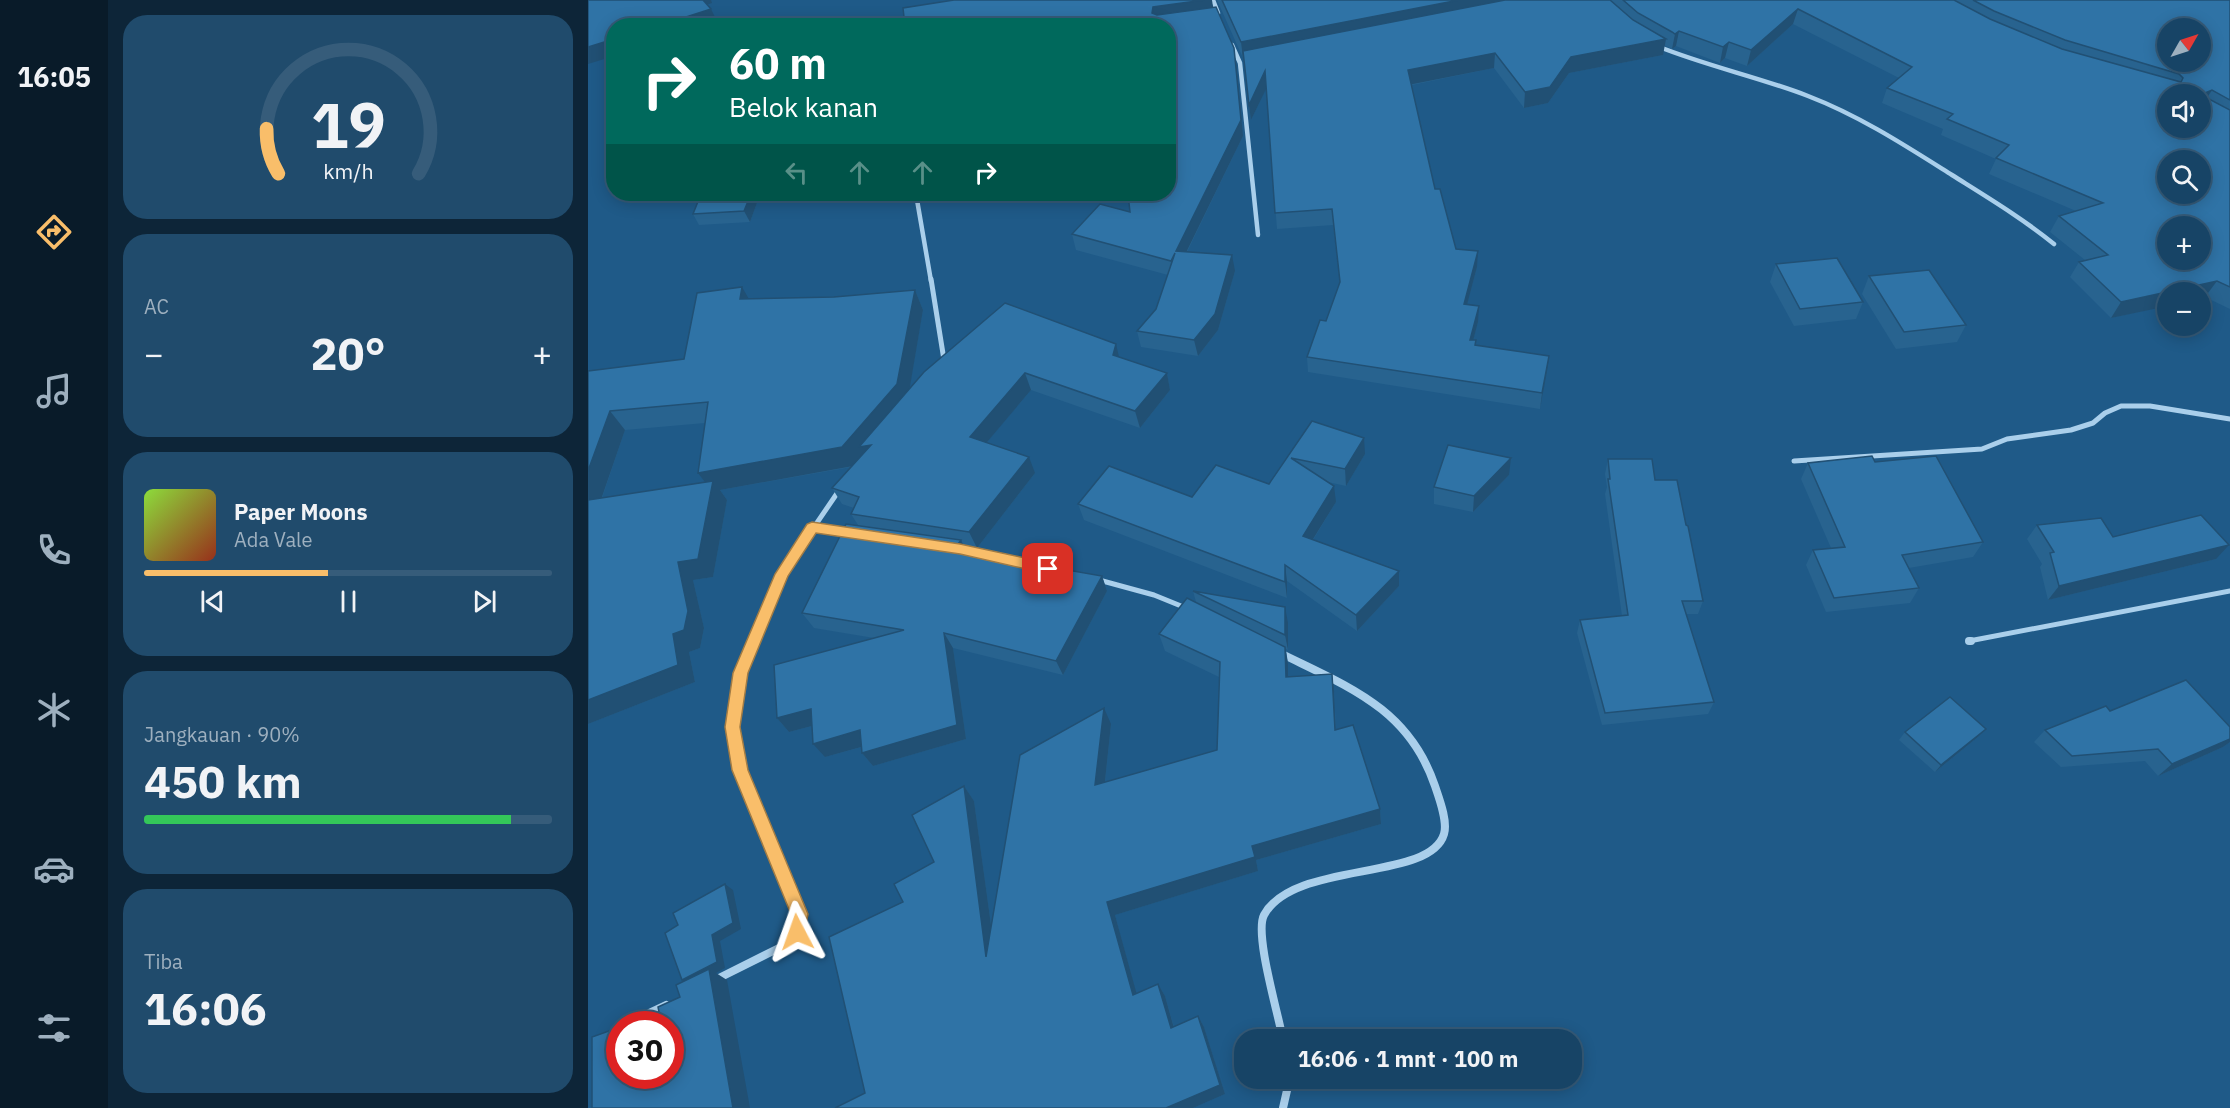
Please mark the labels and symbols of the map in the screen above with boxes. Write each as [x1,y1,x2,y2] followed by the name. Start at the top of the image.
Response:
[2157,18,2211,72] north arrow
[1022,543,1073,594] pin
[765,900,829,964] position arrow
[606,1011,684,1089] speed limit sign: 30

